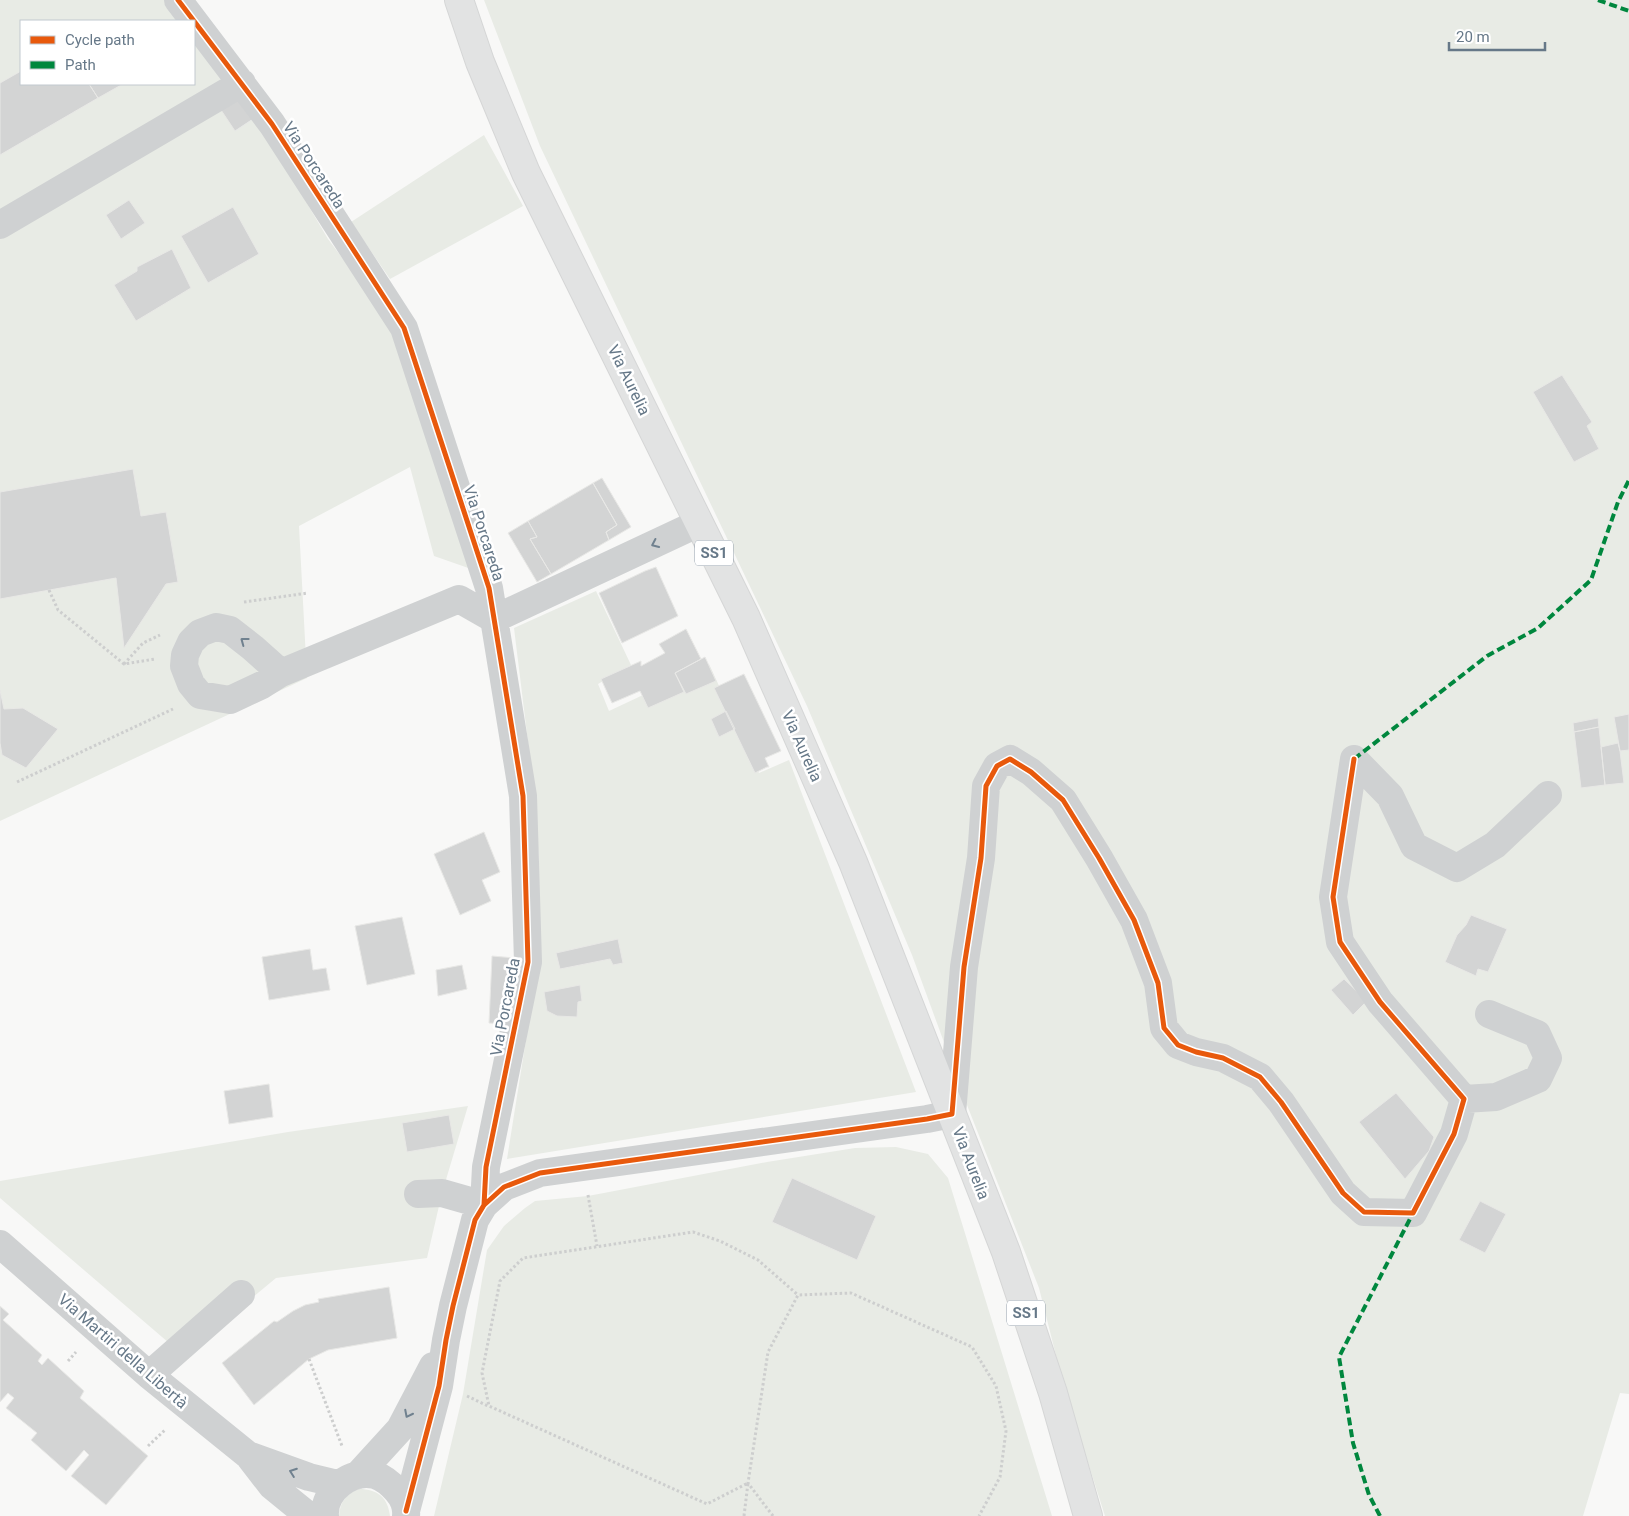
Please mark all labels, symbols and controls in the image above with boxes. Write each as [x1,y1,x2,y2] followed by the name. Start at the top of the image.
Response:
[20,20,195,85] legend
[1449,20,1545,52] scale bar
[1456,28,1490,46] text: 20 m
[65,31,135,49] text: Cycle path
[65,56,96,74] text: Path
[279,118,349,212] street label: Via Porcareda
[604,342,654,418] street label: Via Aurelia
[460,483,508,583] street label: Via Porcareda
[651,537,660,548] one-way arrow
[695,540,733,566] road number: SS1
[240,638,250,647] one-way arrow
[778,707,826,785] street label: Via Aurelia
[486,956,524,1058] street label: Via Porcareda
[948,1124,994,1202] street label: Via Aurelia
[54,1290,192,1412] street label: Via Martiri della Libertà
[1007,1300,1045,1326] road number: SS1
[404,1409,414,1418] one-way arrow
[289,1468,297,1478] one-way arrow

